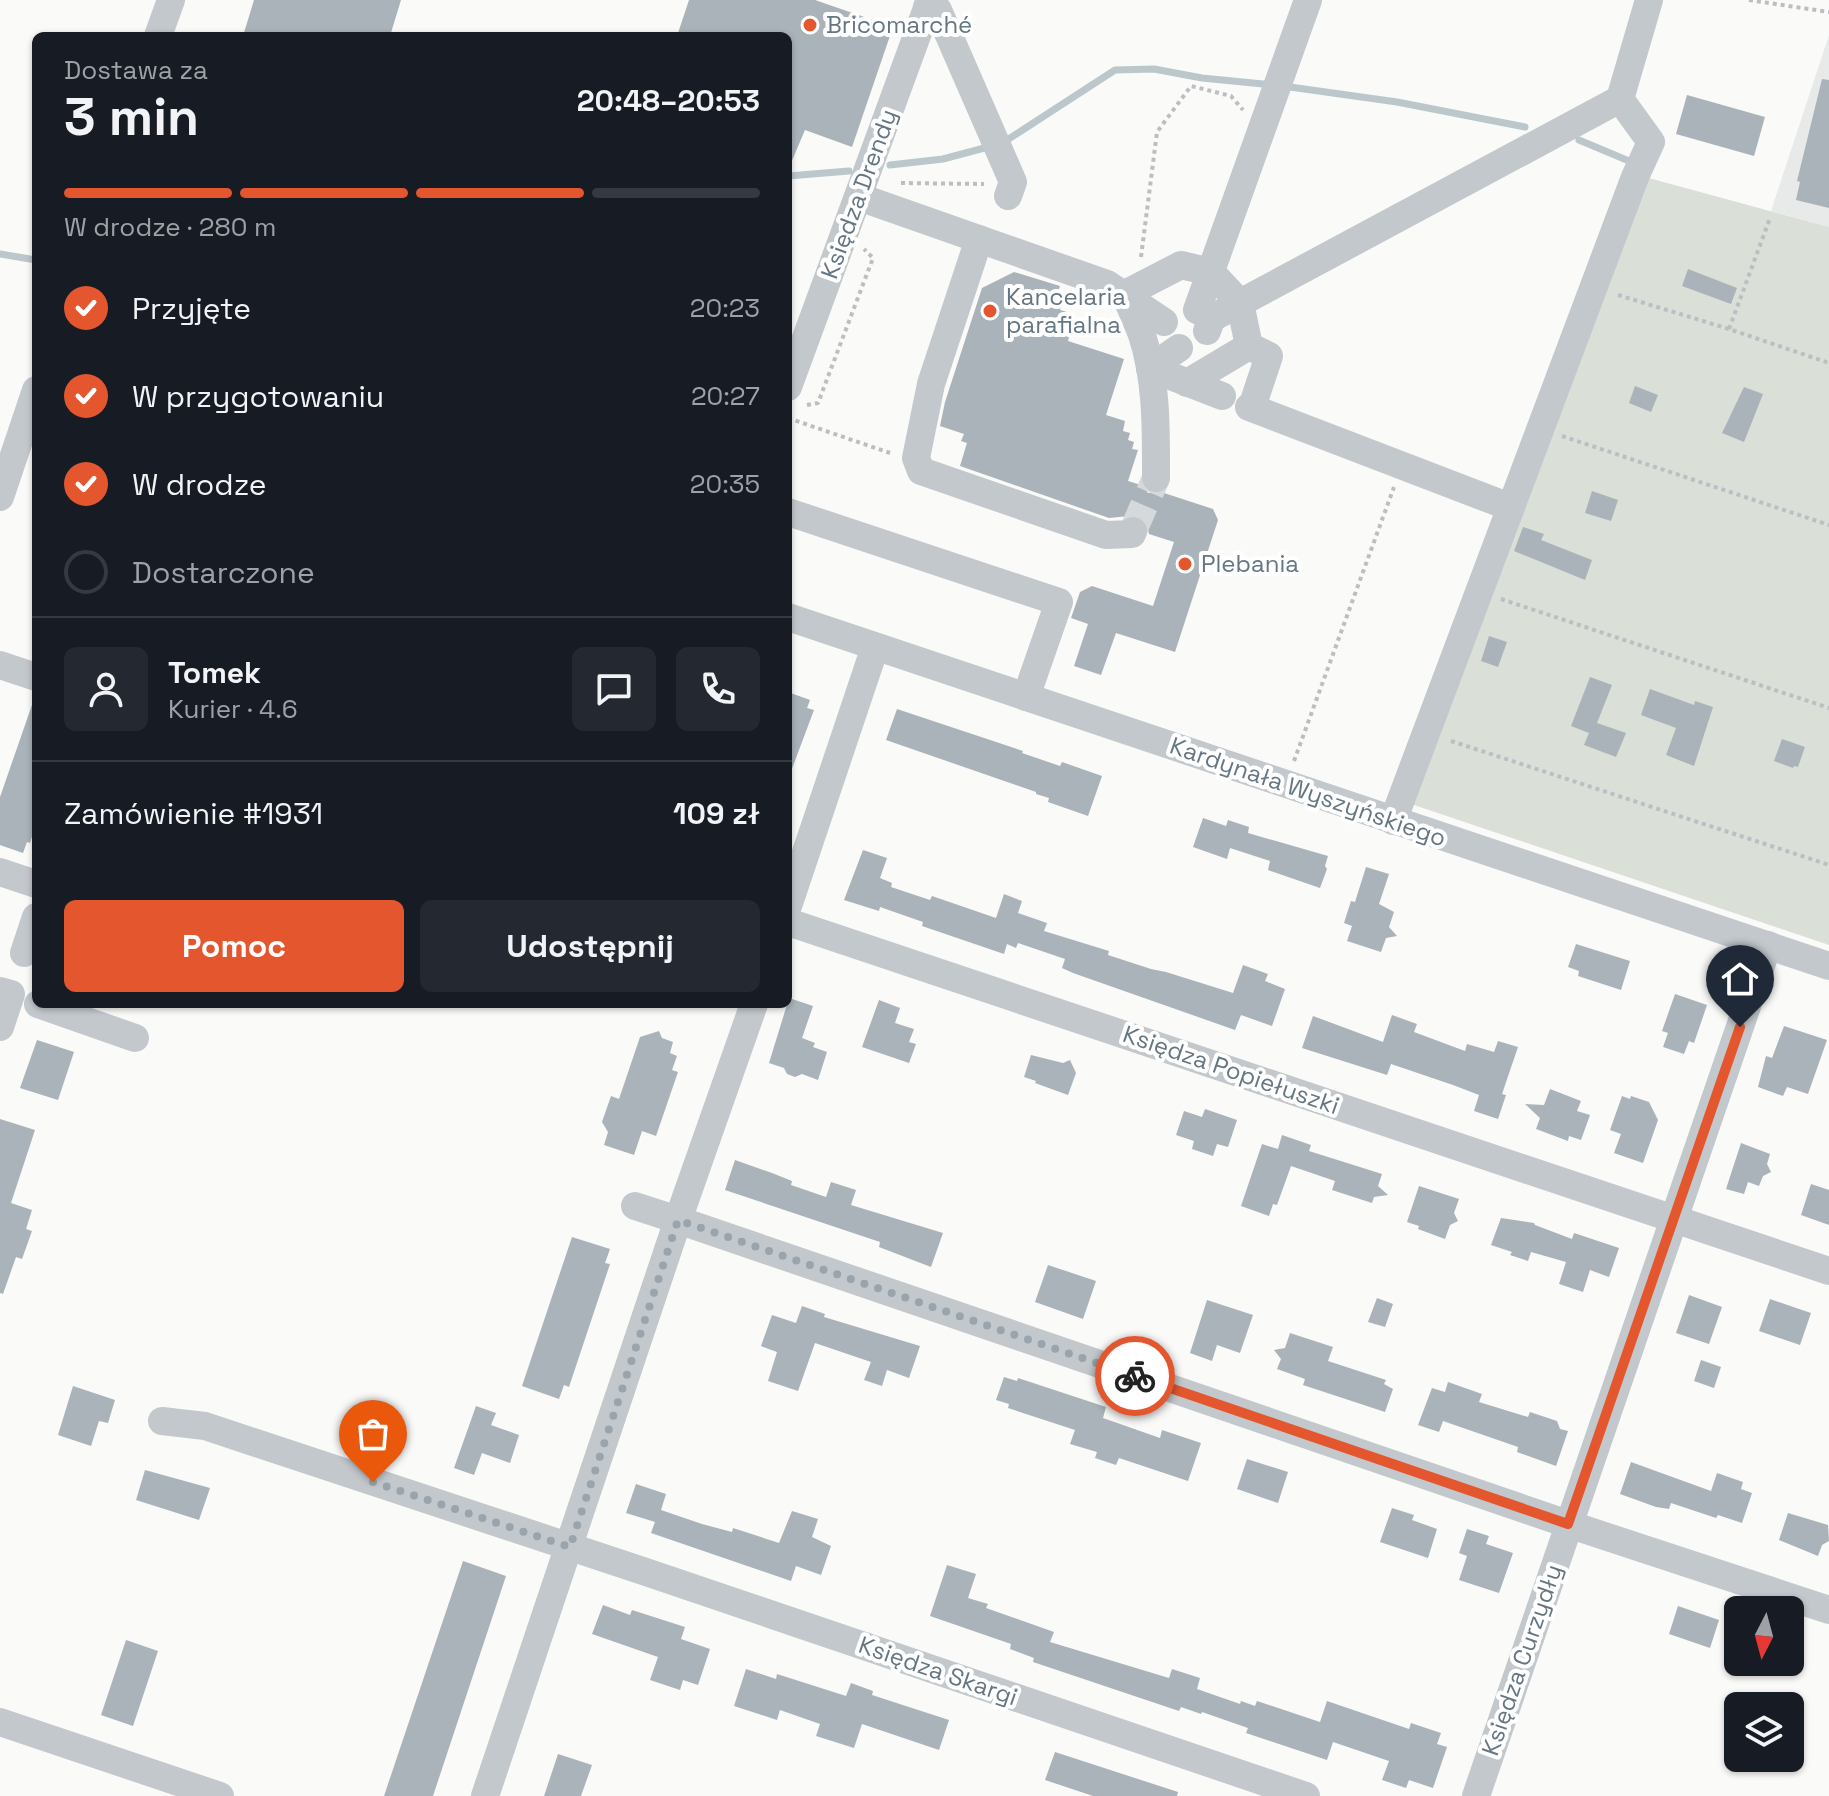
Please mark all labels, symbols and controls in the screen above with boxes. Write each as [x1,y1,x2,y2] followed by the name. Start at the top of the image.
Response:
[826,9,972,40] place label: Bricomarché
[801,16,819,34] marker: Bricomarché
[64,53,208,87] text: Dostawa za
[577,81,760,120] text: 20:48–20:53
[64,84,199,150] text: 3 min
[813,105,904,283] street label: Księdza Drendy
[64,210,276,244] text: W drodze · 280 m
[1006,281,1126,340] place label: Kancelaria parafialna
[64,286,108,330] icon: check
[132,289,251,328] text: Przyjęte
[690,291,760,325] text: 20:23
[981,302,999,320] marker: Kancelaria parafialna
[64,374,108,418] icon: check
[132,377,384,416] text: W przygotowaniu
[691,379,760,413] text: 20:27
[64,462,108,506] icon: check
[132,465,267,504] text: W drodze
[690,467,760,501] text: 20:35
[1201,548,1299,579] place label: Plebania
[132,553,315,592] text: Dostarczone
[1176,555,1194,573] marker: Plebania
[64,647,148,731] button: person
[572,647,656,731] button: chat
[676,647,760,731] button: phone
[168,653,261,692] text: Tomek
[168,692,298,726] text: Kurier · 4.6
[1166,730,1450,853] street label: Kardynała Wyszyńskiego
[64,794,323,833] text: Zamówienie #1931
[673,794,760,833] text: 109 zł
[64,900,404,992] button: Pomoc
[420,900,760,992] button: Udostępnij
[1706,945,1774,1027] pin
[1718,957,1762,1001] icon: home
[1119,1018,1343,1121] street label: Księdza Popiełuszki
[1095,1336,1175,1416] courier
[1113,1354,1157,1398] icon: bike
[339,1400,407,1482] pin
[351,1412,395,1456] icon: bag
[1474,1560,1569,1760] street label: Księdza Curzydły
[1724,1596,1804,1676] north arrow
[1724,1596,1804,1772] map controls
[855,1629,1022,1712] street label: Księdza Skargi
[1724,1692,1804,1772] button: layers

